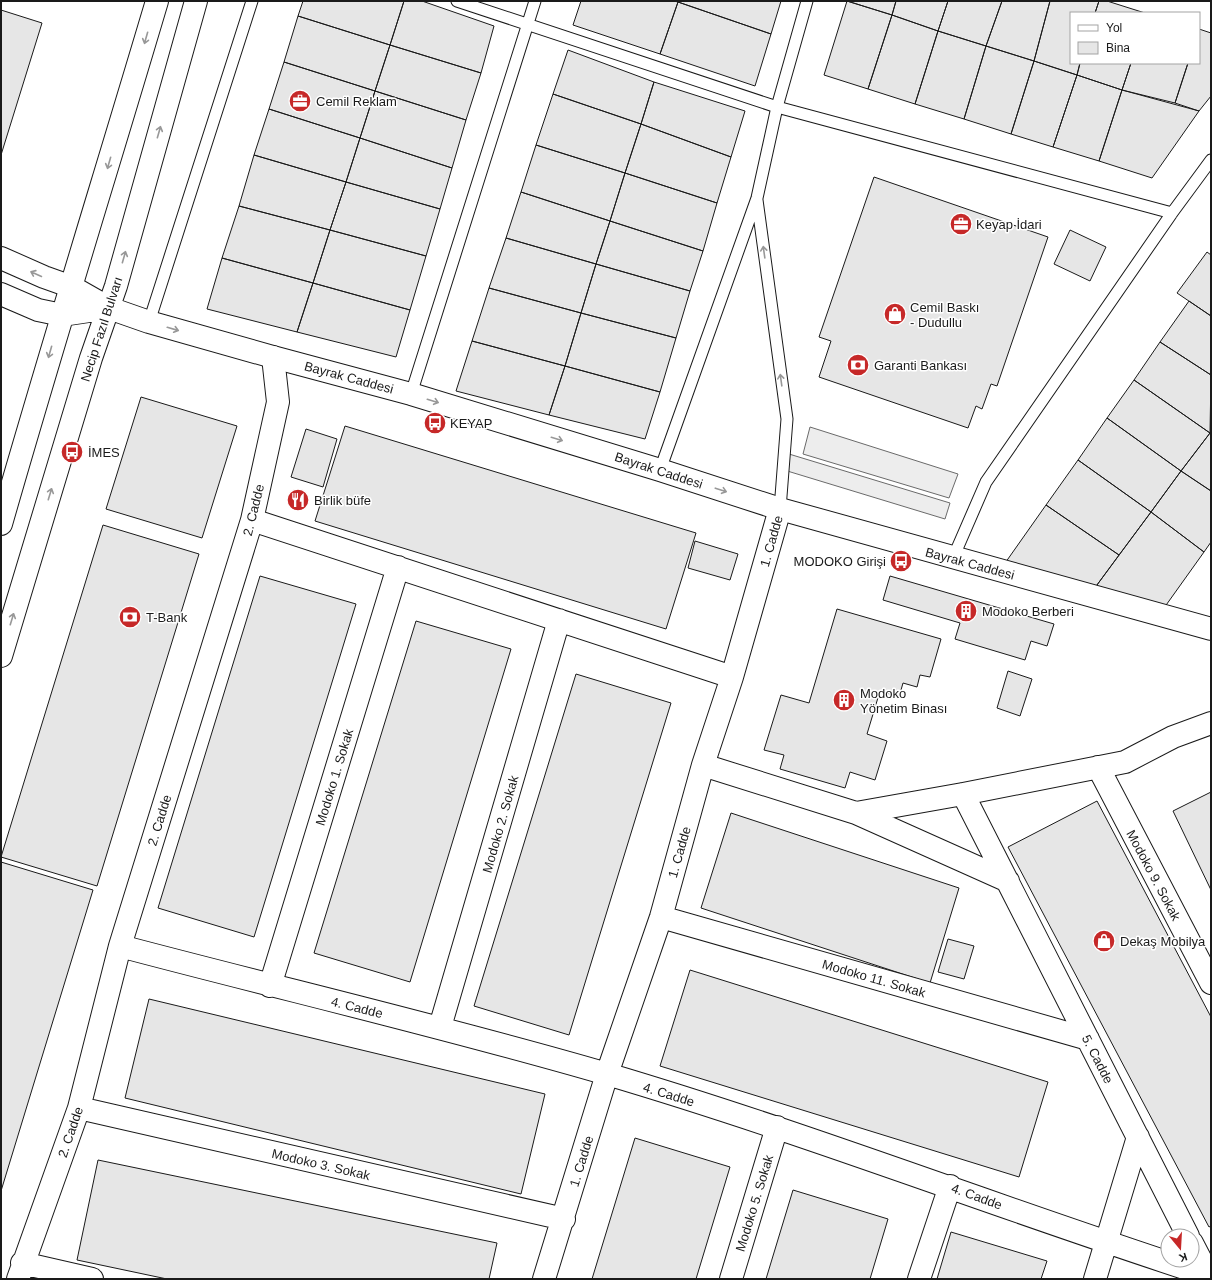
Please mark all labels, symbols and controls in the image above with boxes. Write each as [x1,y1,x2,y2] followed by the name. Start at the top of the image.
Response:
[1070,12,1200,64] legend
[1106,21,1122,35] text: Yol
[142,32,149,45] one-way arrow
[1106,41,1130,55] text: Bina
[287,88,313,114] office icon: Cemil Reklam
[316,94,397,109] place label: Cemil Reklam
[156,126,163,139] one-way arrow
[105,156,112,169] one-way arrow
[948,211,974,237] office icon: Keyap İdari
[976,217,1042,232] place label: Keyap İdari
[760,245,768,258] one-way arrow
[121,251,128,264] one-way arrow
[30,270,42,277] one-way arrow
[77,275,125,383] street label: Necip Fazıl Bulvarı
[910,300,979,330] place label: Cemil Baskı - Dudullu
[882,301,908,327] shop icon: Cemil Baskı - Dudullu
[166,326,179,333] one-way arrow
[46,345,53,358] one-way arrow
[845,352,871,378] bank icon: Garanti Bankası
[303,358,395,397] street label: Bayrak Caddesi
[874,358,967,373] place label: Garanti Bankası
[777,374,785,387] one-way arrow
[427,397,439,405] one-way arrow
[422,410,448,436] bus stop icon: KEYAP
[450,416,492,431] place label: KEYAP
[551,436,564,443] one-way arrow
[59,439,85,465] bus stop icon: İMES
[88,445,120,460] place label: İMES
[613,449,705,492] street label: Bayrak Caddesi
[240,483,267,538] street label: 2. Cadde
[285,487,311,513] restaurant icon: Birlik büfe
[715,487,728,494] one-way arrow
[47,488,54,501] one-way arrow
[314,493,371,508] place label: Birlik büfe
[757,514,786,569] street label: 1. Cadde
[924,544,1016,583] street label: Bayrak Caddesi
[888,548,914,574] bus stop icon: MODOKO Girişi
[794,554,886,569] place label: MODOKO Girişi
[953,598,979,624] building icon: Modoko Berberi
[117,604,143,630] bank icon: T-Bank
[982,604,1074,619] place label: Modoko Berberi
[146,610,188,625] place label: T-Bank
[9,612,16,625] one-way arrow
[860,686,947,716] place label: Modoko Yönetim Binası
[831,687,857,713] building icon: Modoko Yönetim Binası
[313,726,356,827] street label: Modoko 1. Sokak
[479,773,522,874] street label: Modoko 2. Sokak
[145,793,174,848] street label: 2. Cadde
[665,825,694,880] street label: 1. Cadde
[1123,827,1184,924] street label: Modoko 9. Sokak
[1091,928,1117,954] shop icon: Dekaş Mobilya
[1120,934,1206,949] place label: Dekaş Mobilya
[821,957,928,1001] street label: Modoko 11. Sokak
[329,994,384,1021] street label: 4. Cadde
[1079,1032,1116,1086] street label: 5. Cadde
[641,1080,696,1109] street label: 4. Cadde
[55,1105,86,1160] street label: 2. Cadde
[567,1134,596,1189] street label: 1. Cadde
[270,1146,372,1183] street label: Modoko 3. Sokak
[733,1152,776,1253] street label: Modoko 5. Sokak
[949,1180,1004,1213] street label: 4. Cadde
[1160,1228,1200,1268] north arrow
[1177,1251,1189,1264] text: K

